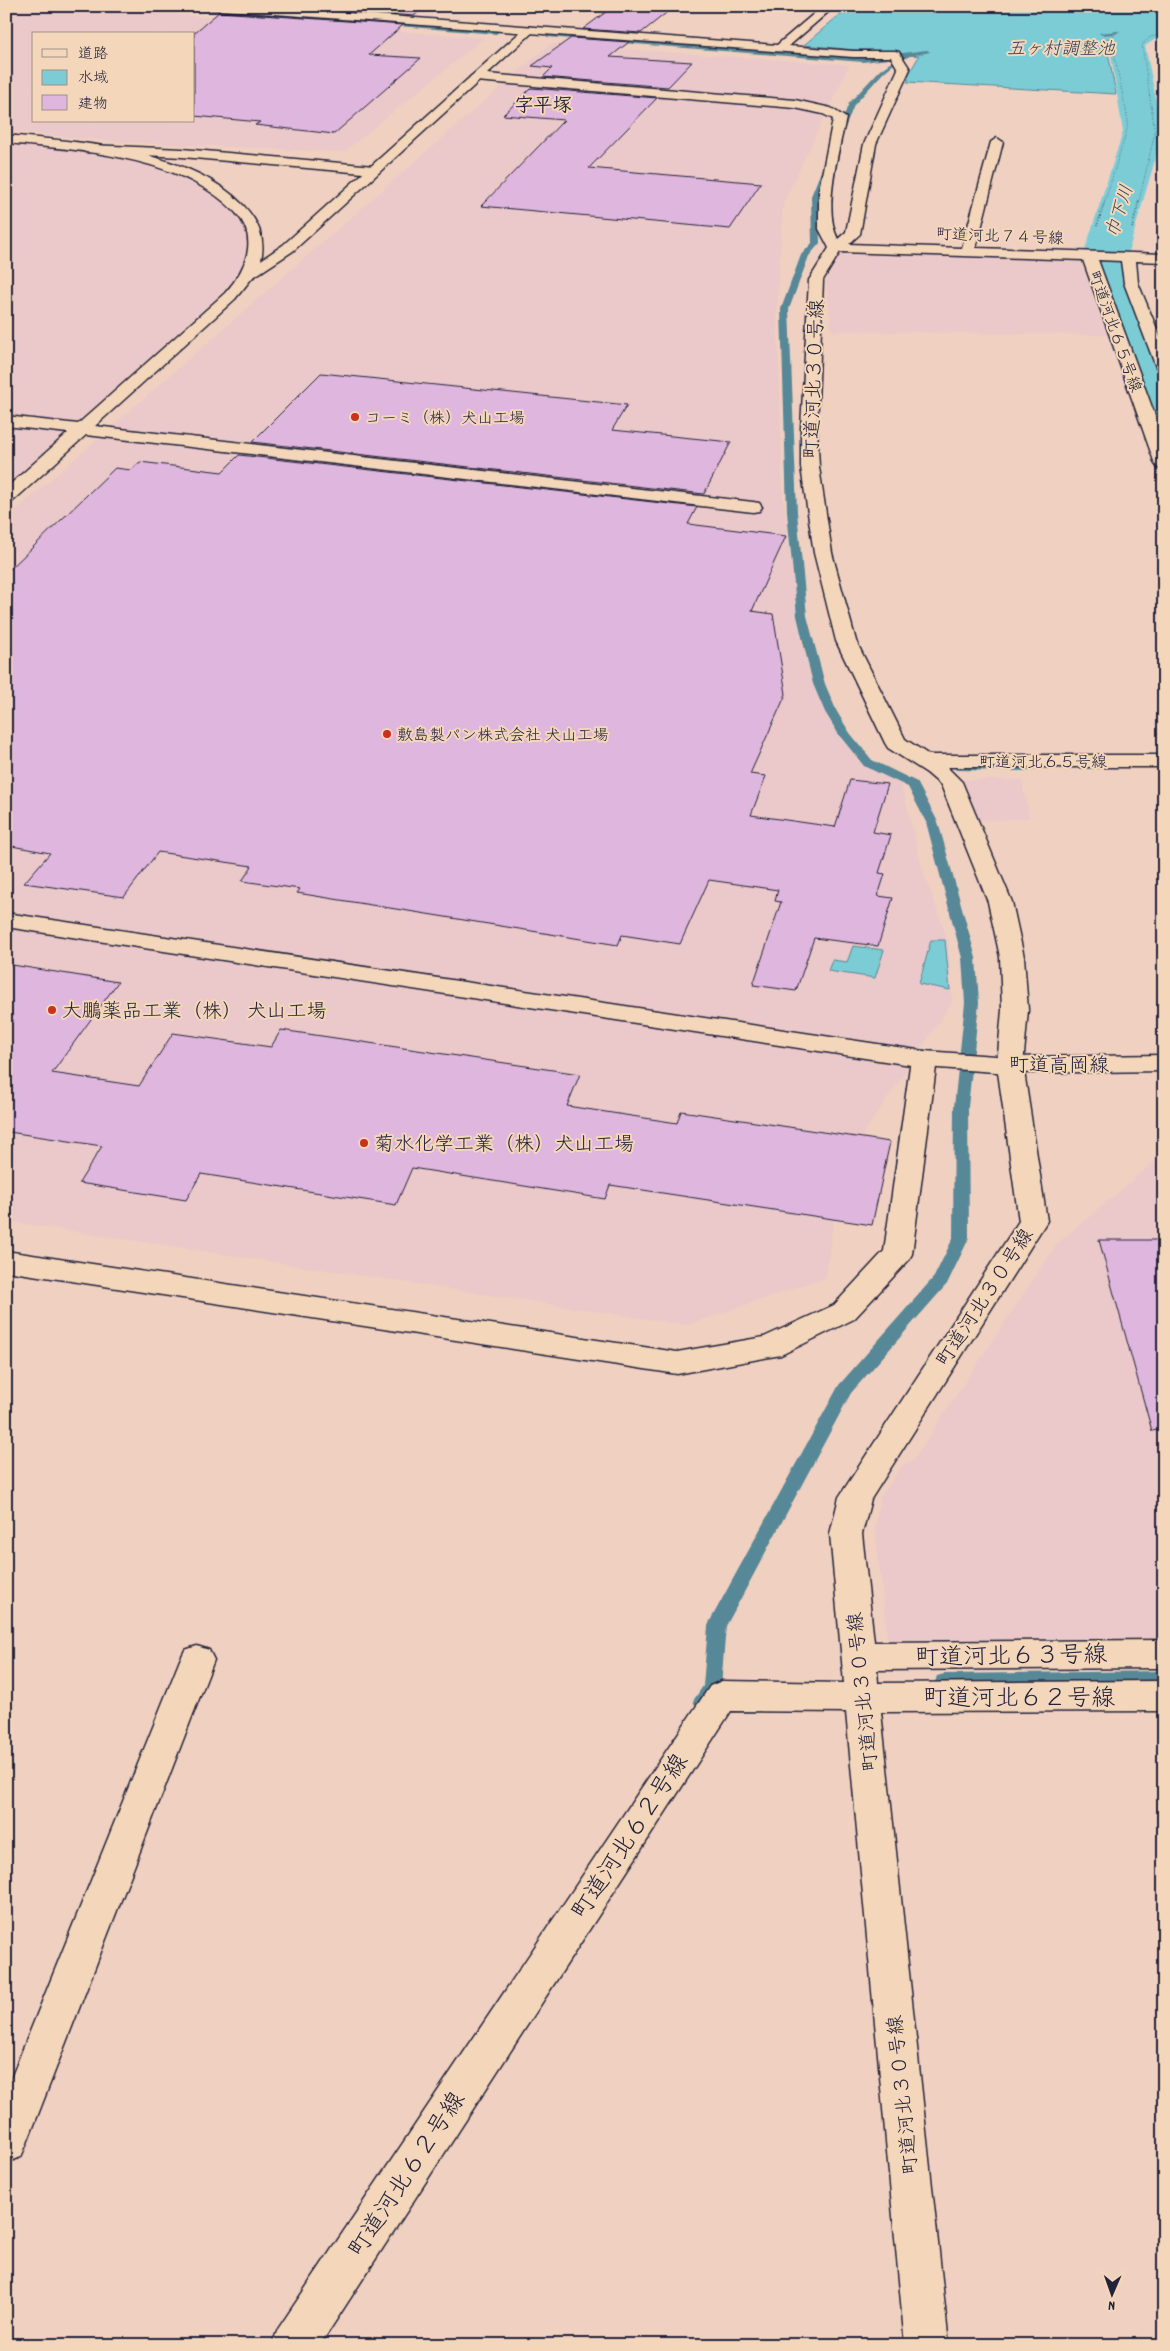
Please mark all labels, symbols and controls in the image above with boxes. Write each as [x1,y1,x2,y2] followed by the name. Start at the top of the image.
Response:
[32,32,195,122] legend
[1007,38,1116,63] water label: 五ヶ村調整池
[78,44,108,66] text: 道路
[78,68,108,90] text: 水域
[78,94,108,116] text: 建物
[514,94,572,121] district label: 字平塚
[1102,182,1141,241] water label: 巾下川
[936,224,1064,251] street label: 町道河北７４号線
[1081,268,1146,396] street label: 町道河北６５号線
[799,299,833,460] street label: 町道河北３０号線
[365,408,525,431] place label: コーミ（株）犬山工場
[349,411,361,423] marker: コーミ（株）犬山工場
[397,725,609,748] place label: 敷島製パン株式会社 犬山工場
[381,728,393,740] marker: 敷島製パン株式会社 犬山工場
[979,752,1107,775] street label: 町道河北６５号線
[62,999,327,1027] place label: 大鵬薬品工業（株） 犬山工場
[46,1004,58,1016] marker: 大鵬薬品工業（株） 犬山工場
[1009,1053,1109,1081] street label: 町道高岡線
[374,1132,634,1160] place label: 菊水化学工業（株）犬山工場
[358,1137,370,1149] marker: 菊水化学工業（株）犬山工場
[931,1224,1042,1373] street label: 町道河北３０号線
[843,1611,887,1773] street label: 町道河北３０号線
[915,1639,1107,1677] street label: 町道河北６３号線
[923,1683,1115,1717] street label: 町道河北６２号線
[565,1748,698,1927] street label: 町道河北６２号線
[883,2014,927,2176] street label: 町道河北３０号線
[342,2086,475,2265] street label: 町道河北６２号線
[1088,2268,1138,2318] north arrow
[1108,2295,1115,2315] text: N

